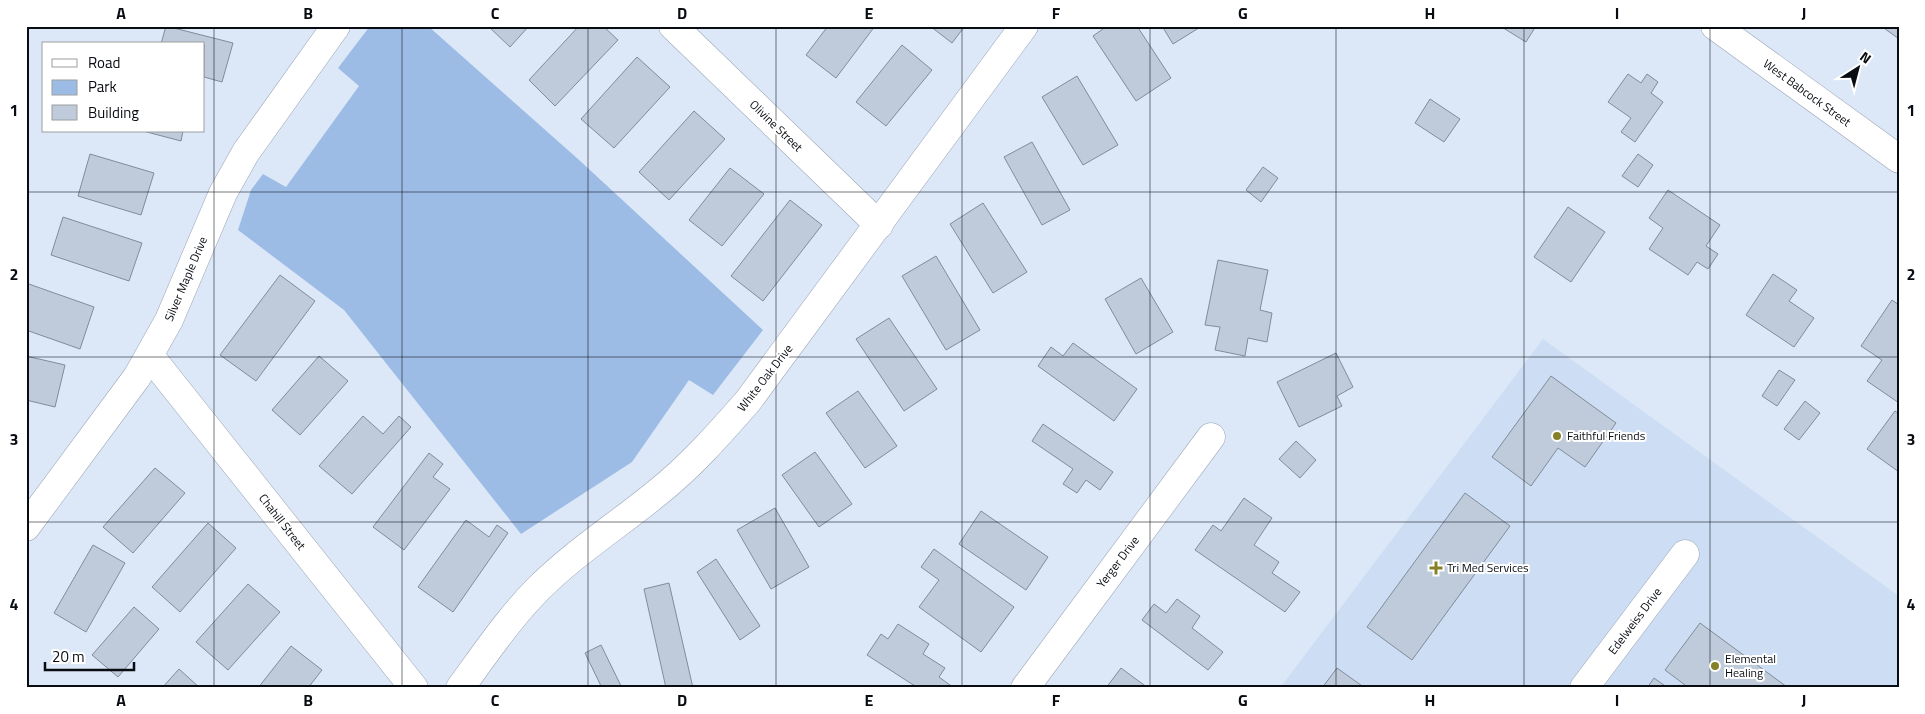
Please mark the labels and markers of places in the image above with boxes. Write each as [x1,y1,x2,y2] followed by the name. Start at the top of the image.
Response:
[1567,426,1646,445] place label: Faithful Friends
[1551,430,1563,442] marker: Faithful Friends
[1447,558,1529,577] place label: Tri Med Services
[1429,561,1443,575] marker: Tri Med Services
[1725,649,1776,682] place label: Elemental Healing
[1709,660,1721,672] marker: Elemental Healing

